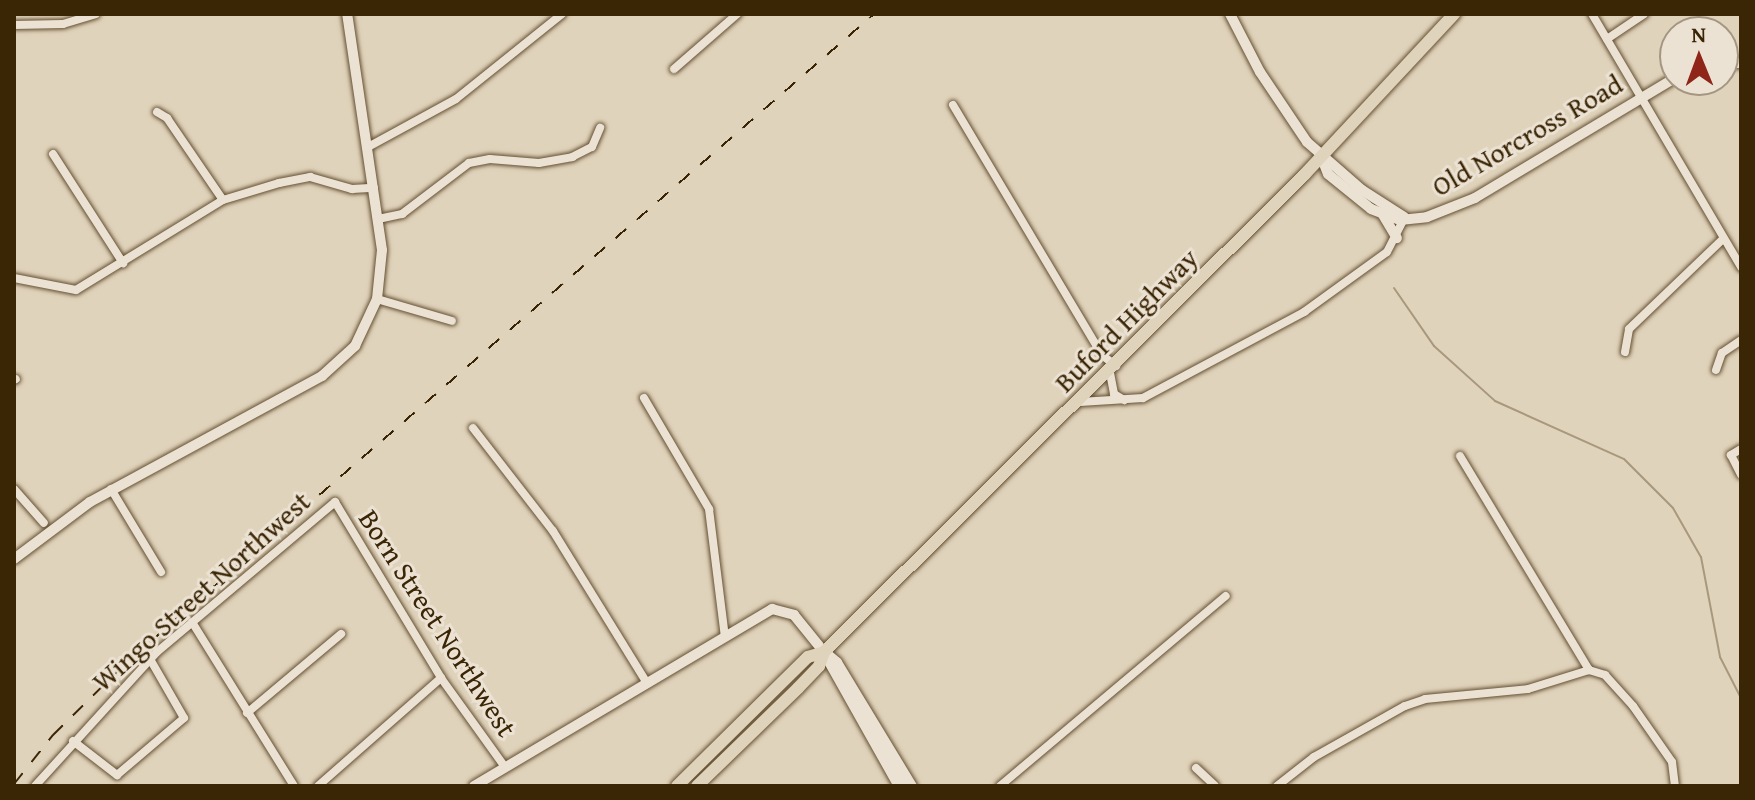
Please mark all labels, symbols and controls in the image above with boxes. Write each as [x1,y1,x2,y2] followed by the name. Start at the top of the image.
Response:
[1659,16,1739,96] north arrow
[1691,18,1706,50] text: N
[1426,67,1628,203] street label: Old Norcross Road
[1047,241,1205,399] street label: Buford Highway
[85,484,317,698] street label: Wingo Street Northwest
[352,503,524,743] street label: Born Street Northwest

